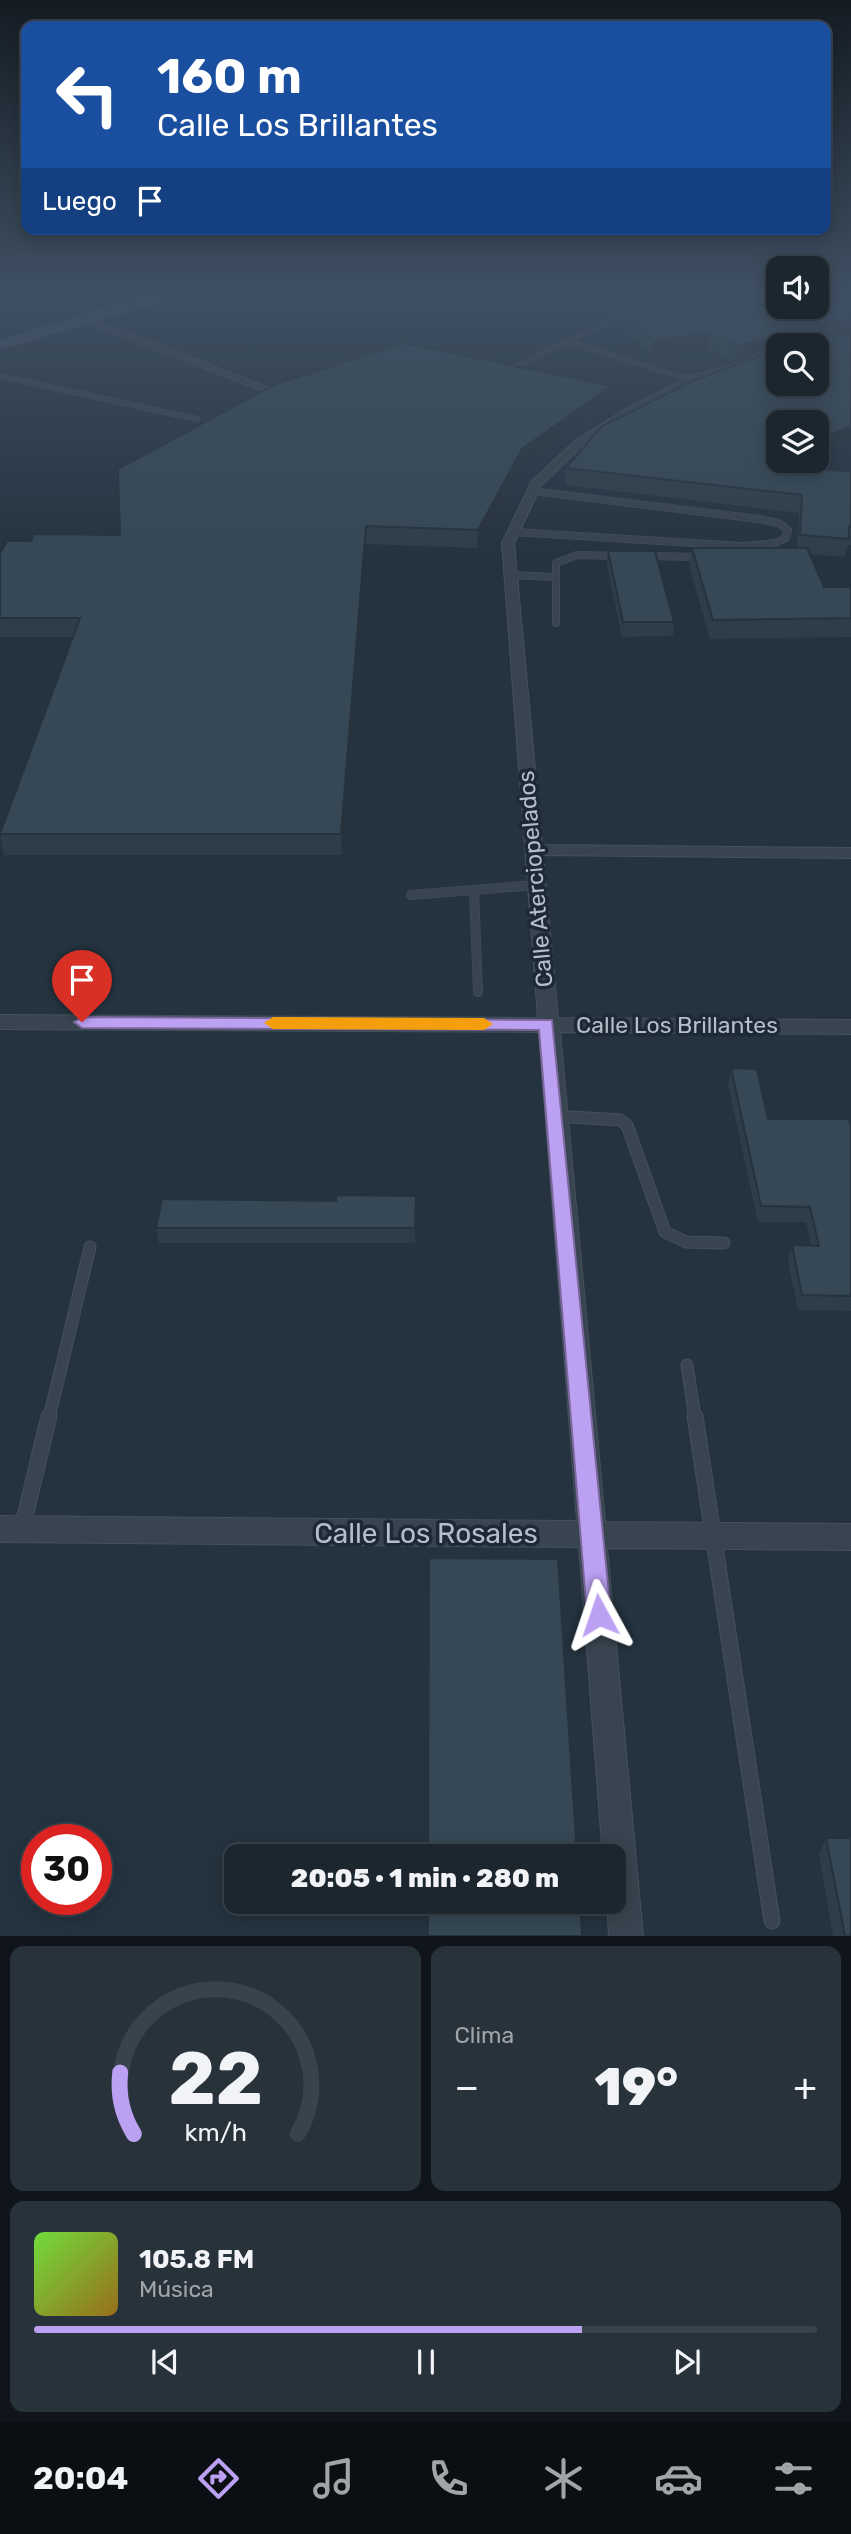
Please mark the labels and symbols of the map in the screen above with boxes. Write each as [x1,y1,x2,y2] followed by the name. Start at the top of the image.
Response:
[512,770,558,988] street label: Calle Aterciopelados
[52,950,112,1022] pin
[576,1011,778,1039] street label: Calle Los Brillantes
[314,1517,538,1550] street label: Calle Los Rosales
[562,1578,636,1652] position arrow
[21,1824,112,1915] speed limit sign: 30

